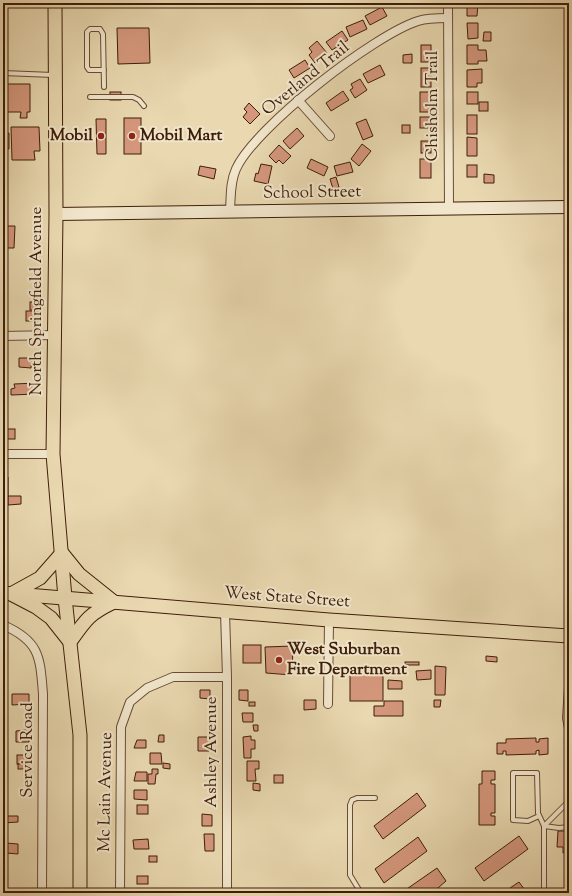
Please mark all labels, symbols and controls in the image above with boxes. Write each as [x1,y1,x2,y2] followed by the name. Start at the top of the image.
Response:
[257,36,355,122] street label: Overland Trail
[421,50,445,161] street label: Chisholm Trail
[50,124,93,148] place label: Mobil
[140,124,223,148] place label: Mobil Mart
[96,131,106,141] marker: Mobil
[127,131,137,141] marker: Mobil Mart
[263,180,362,206] street label: School Street
[25,206,49,396] street label: North Springfield Avenue
[223,582,351,614] street label: West State Street
[287,638,407,682] place label: West Suburban Fire Department
[274,655,284,665] marker: West Suburban Fire Department
[200,696,224,808] street label: Ashley Avenue
[16,702,40,798] street label: Service Road
[93,732,119,852] street label: Mc Lain Avenue

